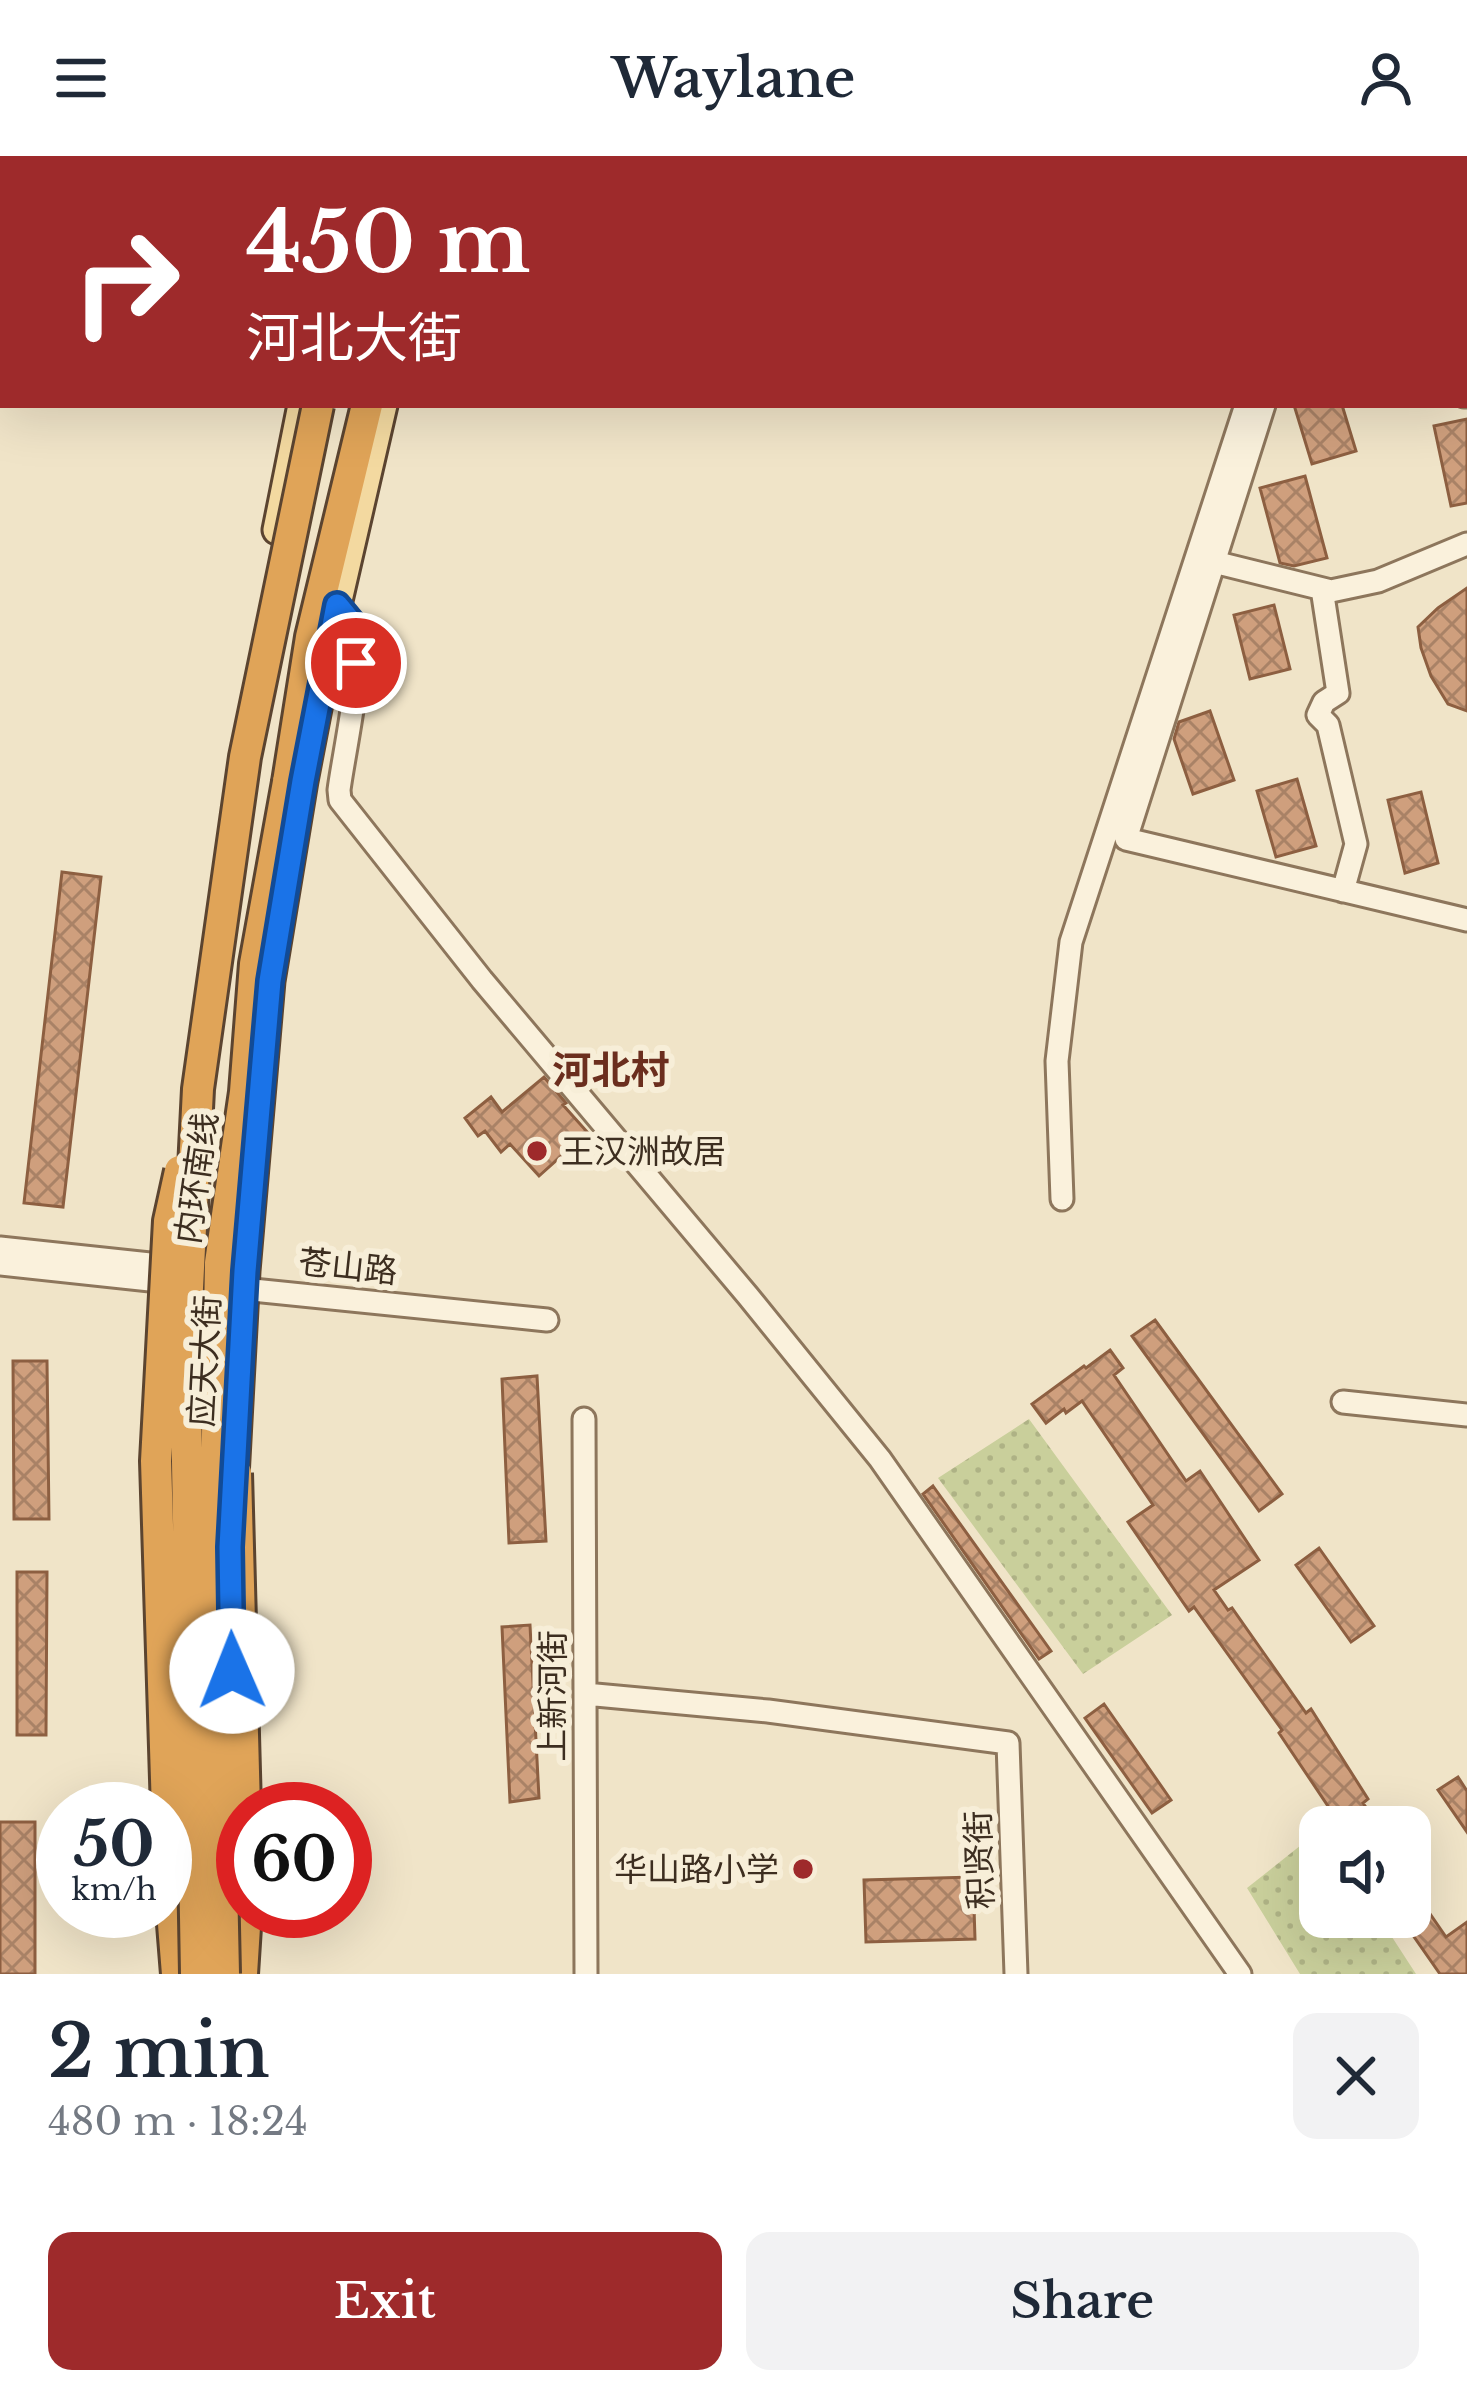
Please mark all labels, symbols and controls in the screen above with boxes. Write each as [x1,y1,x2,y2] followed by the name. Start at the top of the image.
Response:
[48,45,114,111] icon: menu
[612,45,855,112] text: Waylane
[1353,45,1419,111] icon: person
[246,191,530,295] text: 450 m
[48,204,204,360] icon: right
[246,305,462,372] text: 河北大街
[305,612,407,714] pin
[323,630,389,696] icon: arrive
[552,1046,670,1095] district label: 河北村
[167,1110,226,1246] street label: 内环南线
[561,1131,726,1172] place label: 王汉洲故居
[524,1138,550,1164] marker: 王汉洲故居
[297,1241,399,1292] street label: 苍山路
[181,1294,228,1428] street label: 应天大街
[169,1608,295,1734] position arrow
[532,1630,573,1762] street label: 上新河街
[216,1782,372,1938] speed limit sign: 60
[1299,1806,1431,1938] map controls
[1299,1806,1431,1938] button: sound
[74,1808,155,1882] text: 50
[957,1810,1002,1910] street label: 积贤街
[614,1849,779,1890] place label: 华山路小学
[790,1856,816,1882] marker: 华山路小学
[71,1871,157,1908] text: km/h
[48,2007,270,2096] text: 2 min
[1293,2013,1419,2139] button: close
[48,2097,308,2146] text: 480 m · 18:24
[48,2232,722,2370] button: Exit
[746,2232,1419,2370] button: Share

